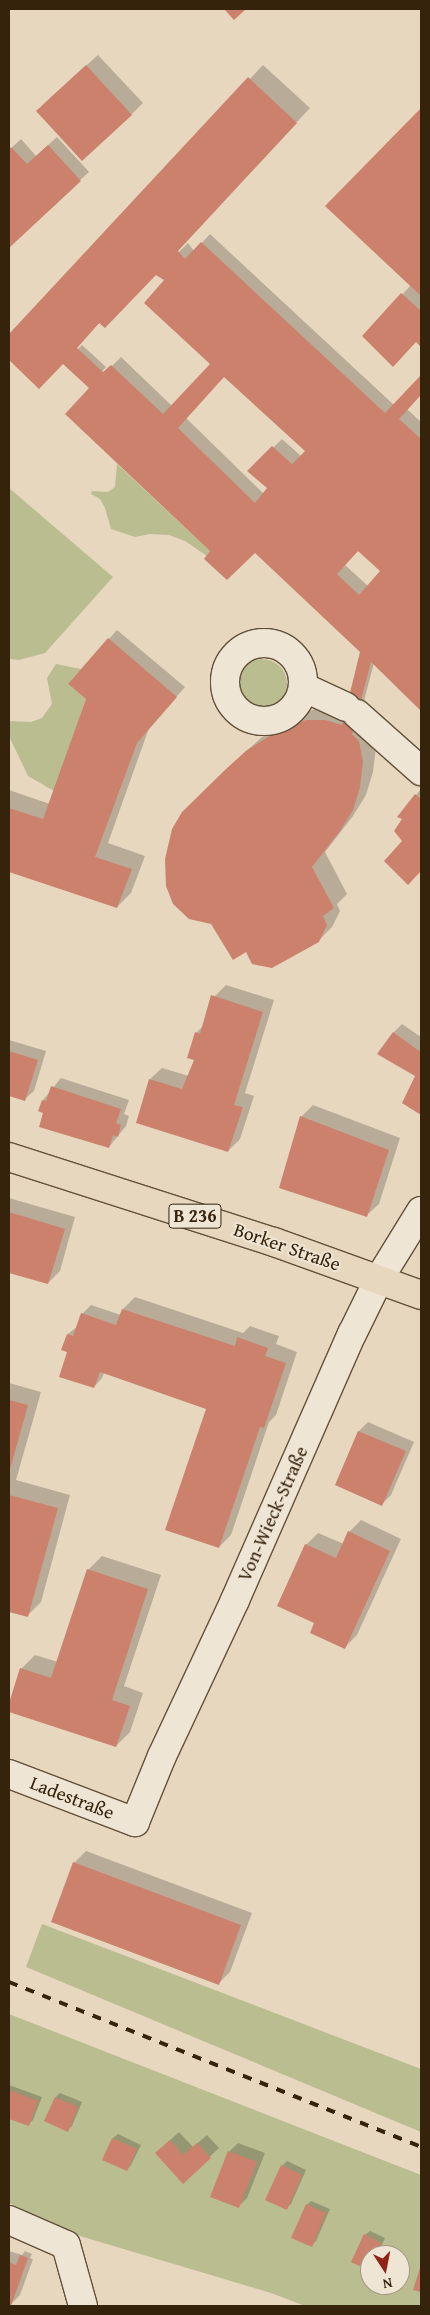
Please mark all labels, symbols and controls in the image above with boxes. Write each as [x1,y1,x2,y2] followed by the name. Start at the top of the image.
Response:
[168,1200,222,1232] road number: B 236
[231,1218,343,1276] street label: Borker Straße
[233,1443,313,1585] street label: Von-Wieck-Straße
[27,1772,117,1824] street label: Ladestraße
[360,2245,410,2295] north arrow
[381,2273,394,2294] text: N

